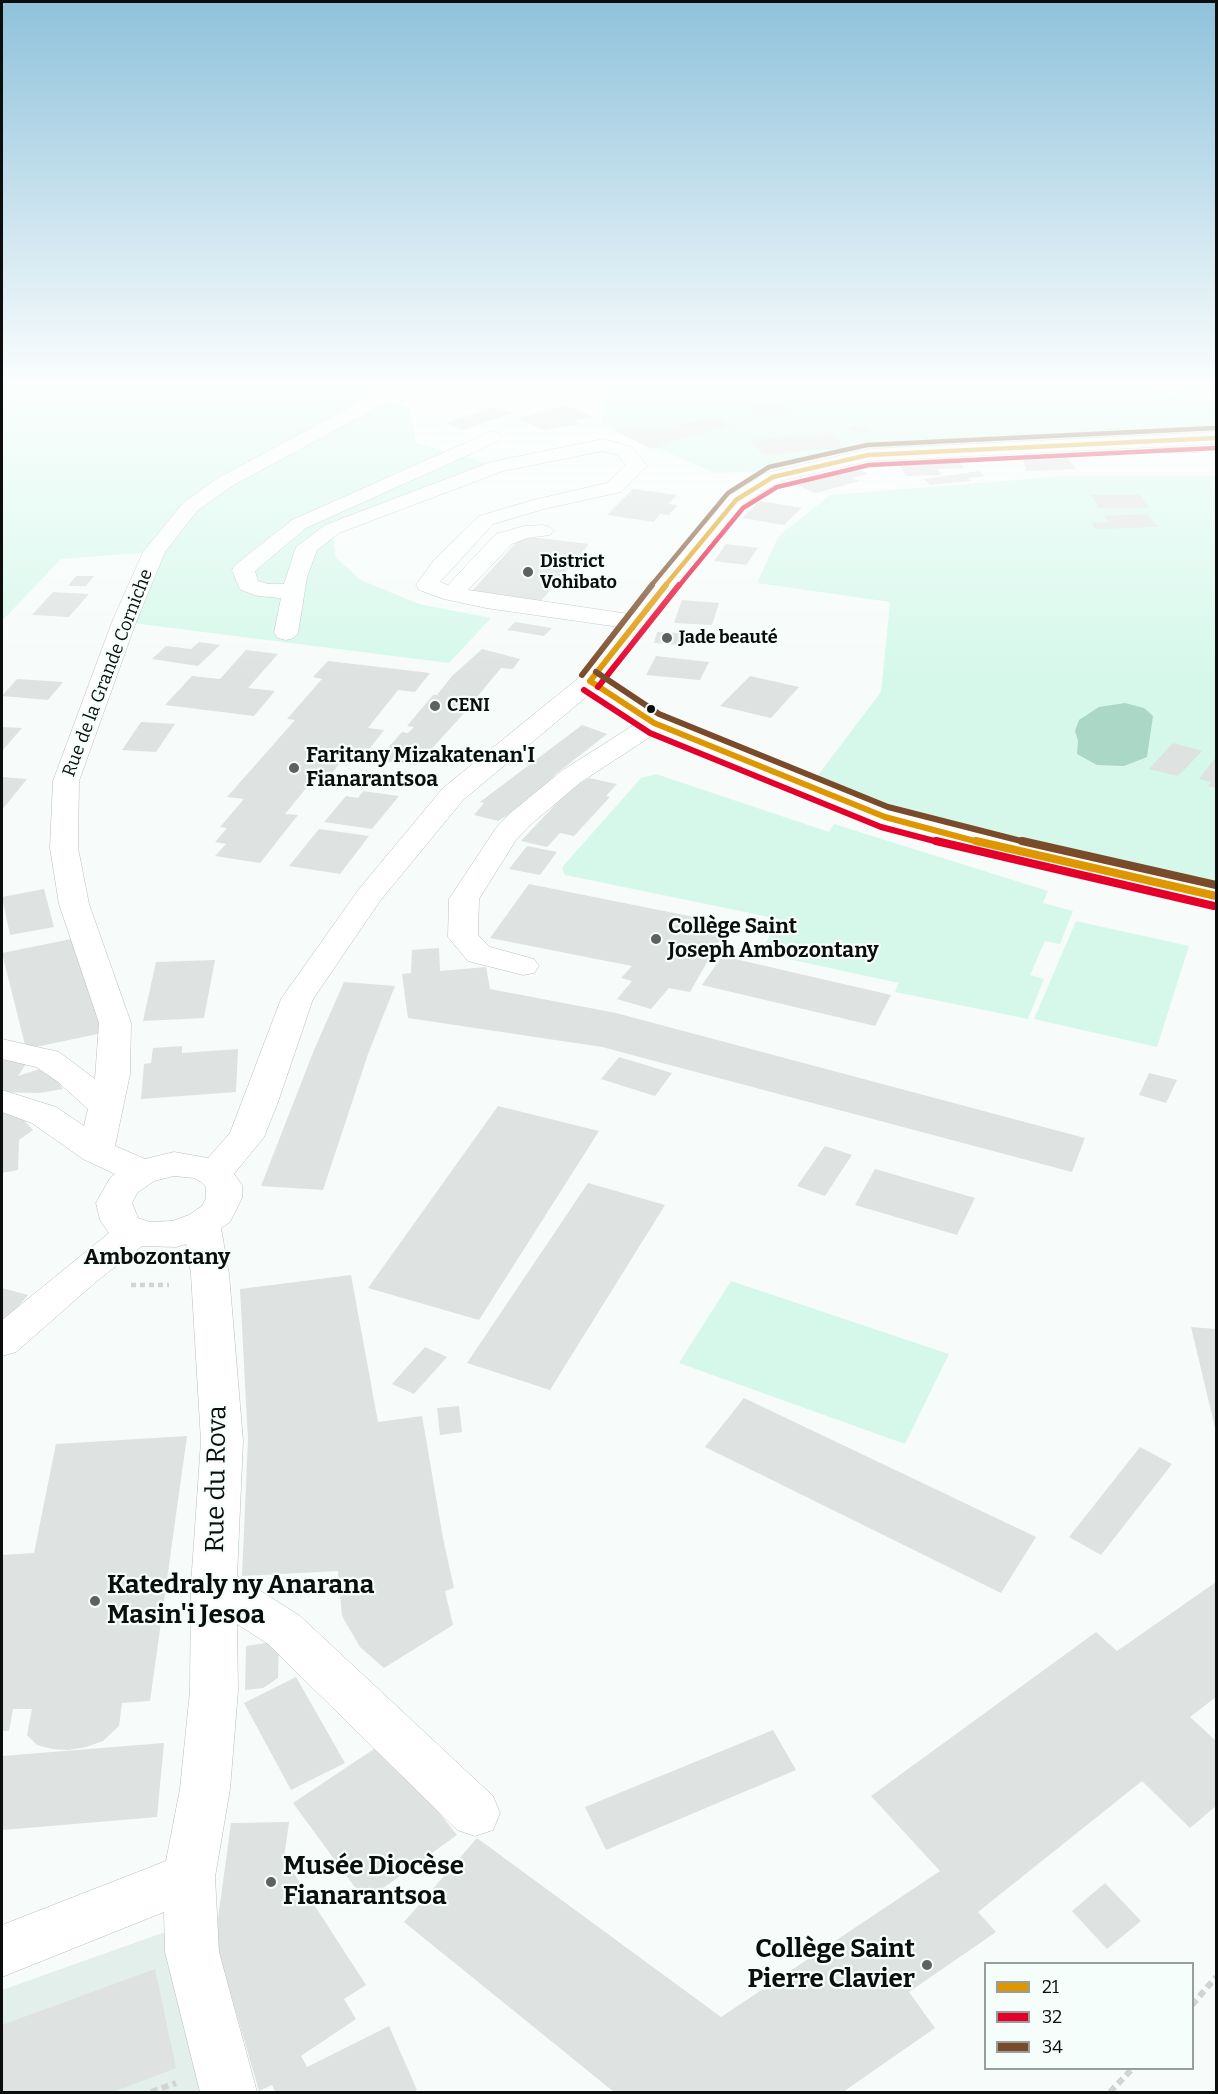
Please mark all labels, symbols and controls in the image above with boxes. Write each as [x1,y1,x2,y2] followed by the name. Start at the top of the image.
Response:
[540,551,617,594] place label: District Vohibato
[521,565,535,579] marker: District Vohibato
[58,566,158,780] street label: Rue de la Grande Corniche
[679,627,778,649] place label: Jade beauté
[660,631,674,645] marker: Jade beauté
[447,695,490,717] place label: CENI
[428,699,442,713] marker: CENI
[645,703,657,715] unlabelled marker
[306,743,535,793] place label: Faritany Mizakatenan'I Fianarantsoa
[287,761,301,775] marker: Faritany Mizakatenan'I Fianarantsoa
[668,914,879,964] place label: Collège Saint Joseph Ambozontany
[649,932,663,946] marker: Collège Saint Joseph Ambozontany
[84,1245,230,1271] district label: Ambozontany
[200,1405,234,1553] street label: Rue du Rova
[107,1570,374,1631] place label: Katedraly ny Anarana Masin'i Jesoa
[88,1594,102,1608] marker: Katedraly ny Anarana Masin'i Jesoa
[283,1851,464,1912] place label: Musée Diocèse Fianarantsoa
[264,1875,278,1889] marker: Musée Diocèse Fianarantsoa
[747,1934,915,1996] place label: Collège Saint Pierre Clavier
[920,1958,934,1972] marker: Collège Saint Pierre Clavier
[984,1962,1194,2070] legend
[1042,1976,1059,1998] text: 21
[1042,2006,1062,2028] text: 32
[1042,2036,1063,2058] text: 34

